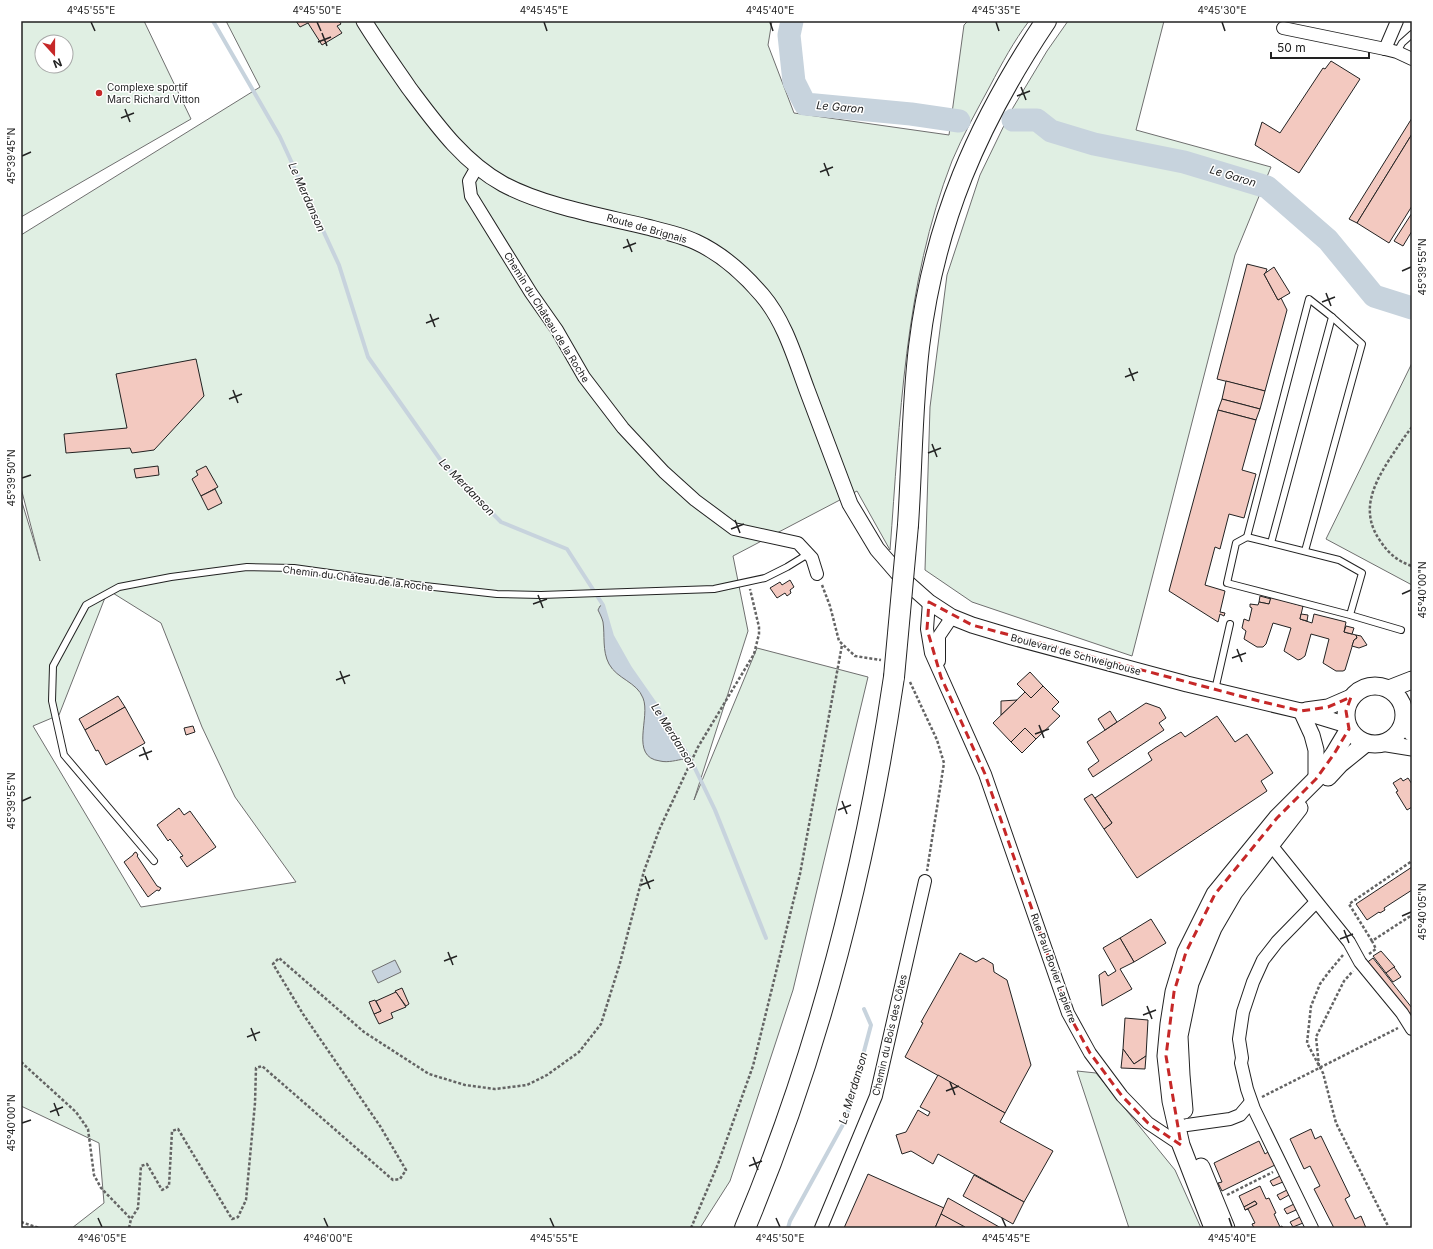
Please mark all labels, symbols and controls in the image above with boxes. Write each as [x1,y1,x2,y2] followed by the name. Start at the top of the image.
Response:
[67,4,115,16] text: 4°45'55"E
[293,4,341,16] text: 4°45'50"E
[520,4,568,16] text: 4°45'45"E
[746,4,794,16] text: 4°45'40"E
[972,4,1020,16] text: 4°45'35"E
[1197,4,1247,16] text: 4°45'30"E
[34,34,74,74] north arrow
[1271,34,1369,60] scale bar
[1277,40,1306,55] text: 50 m
[51,55,64,71] text: N
[107,81,200,105] place label: Complexe sportif Marc Richard Vitton
[94,88,104,98] marker: Complexe sportif Marc Richard Vitton
[816,98,865,116] water label: Le Garon
[5,128,17,184] text: 45°39'45"N
[285,160,329,234] water label: Le Merdanson
[1208,162,1258,190] water label: Le Garon
[605,211,689,245] street label: Route de Brignais
[1416,239,1428,295] text: 45°39'55"N
[502,250,592,385] street label: Chemin du Château de la Roche
[5,449,17,507] text: 45°39'50"N
[436,455,498,519] water label: Le Merdanson
[1416,561,1428,619] text: 45°40'00"N
[282,563,434,593] street label: Chemin du Château de la Roche
[1010,631,1143,677] street label: Boulevard de Schweighouse
[648,701,700,772] water label: Le Merdanson
[5,773,17,829] text: 45°39'55"N
[1416,884,1428,941] text: 45°40'05"N
[1029,911,1080,1025] street label: Rue Paul Bovier Lapierre
[869,973,909,1097] street label: Chemin du Bois des Côtes
[835,1050,871,1126] water label: Le Merdanson
[5,1094,17,1152] text: 45°40'00"N
[77,1232,127,1244] text: 4°46'05"E
[303,1232,353,1244] text: 4°46'00"E
[530,1232,578,1244] text: 4°45'55"E
[756,1232,804,1244] text: 4°45'50"E
[982,1232,1030,1244] text: 4°45'45"E
[1208,1232,1256,1244] text: 4°45'40"E

